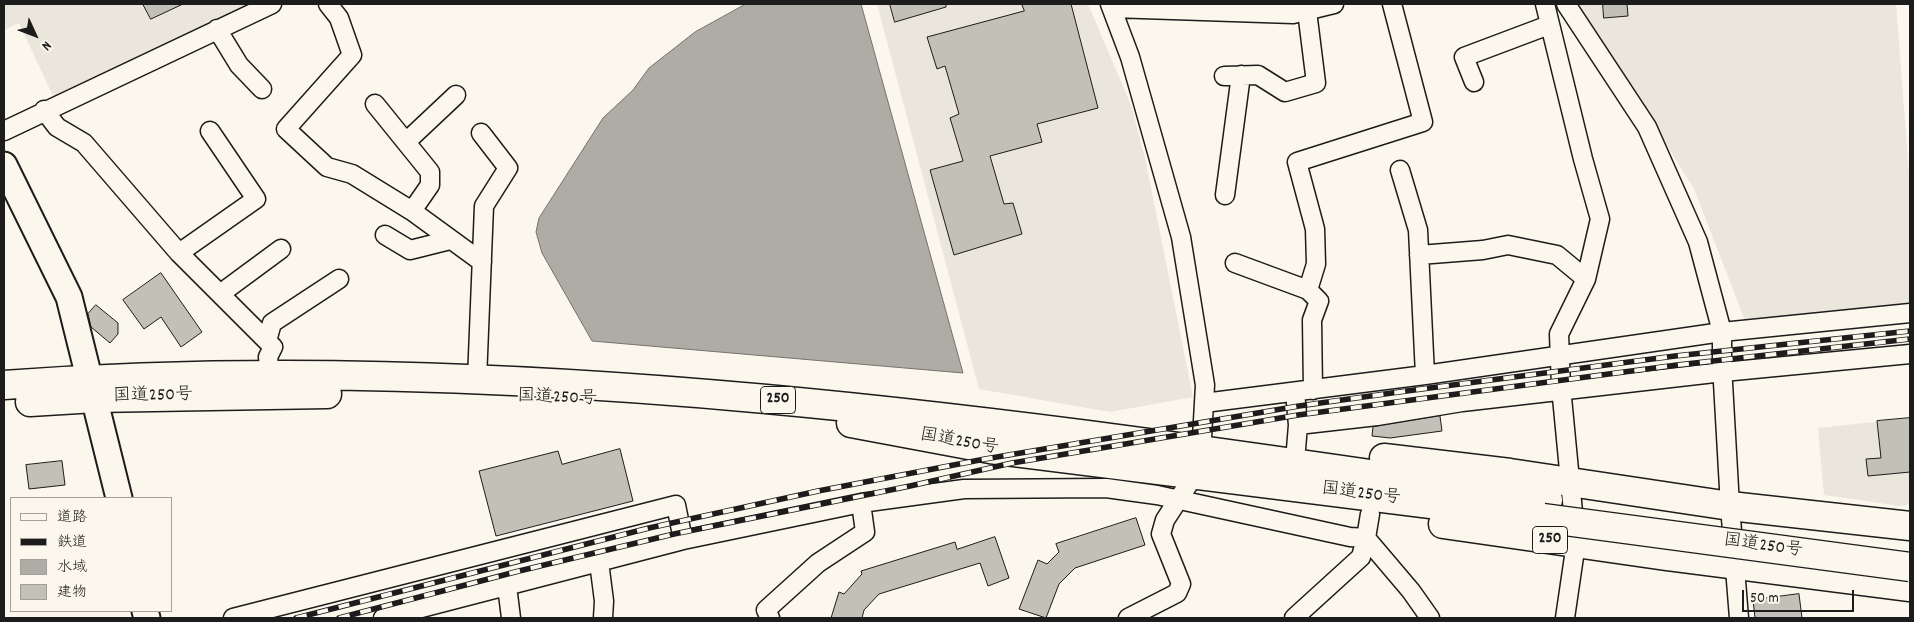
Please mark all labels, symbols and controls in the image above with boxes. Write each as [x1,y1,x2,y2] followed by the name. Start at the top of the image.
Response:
[10,10,60,60] north arrow
[36,36,56,55] text: N
[113,386,193,408] street label: 国道250号
[760,386,796,414] road number: 250
[517,387,597,411] street label: 国道250号
[918,425,1000,461] street label: 国道250号
[1320,479,1402,511] street label: 国道250号
[10,497,172,612] legend
[57,507,87,529] text: 道路
[1532,526,1568,554] road number: 250
[1722,531,1804,563] street label: 国道250号
[57,532,87,554] text: 鉄道
[57,557,87,579] text: 水域
[1744,580,1856,612] scale bar
[57,582,87,604] text: 建物
[1750,588,1779,610] text: 50 m

